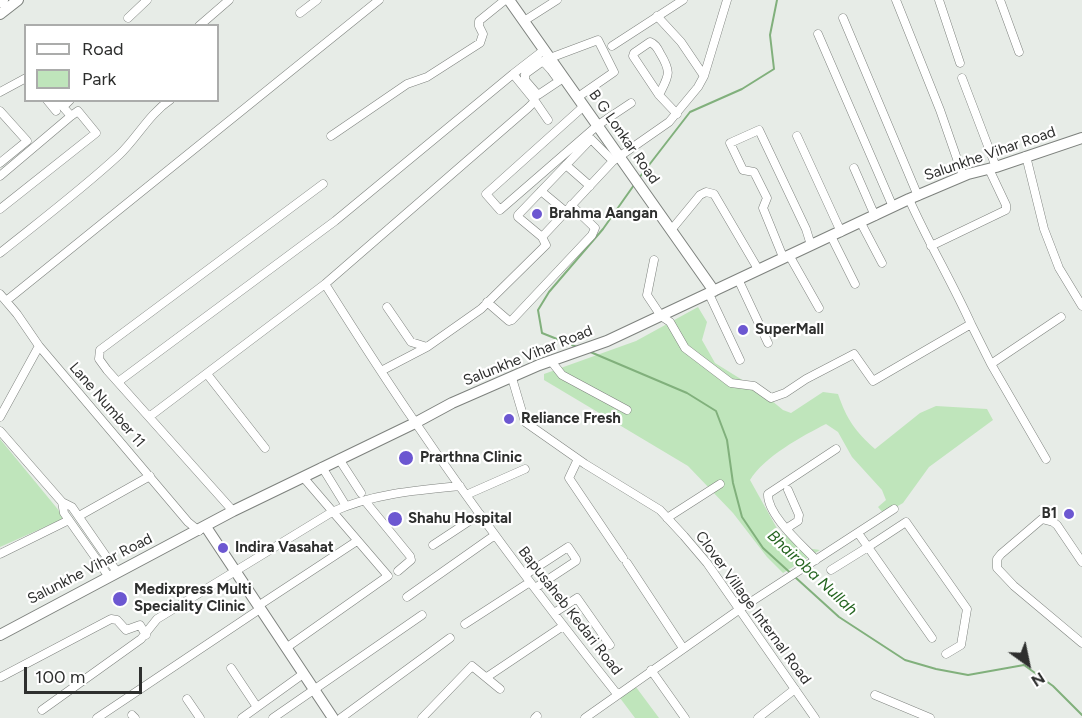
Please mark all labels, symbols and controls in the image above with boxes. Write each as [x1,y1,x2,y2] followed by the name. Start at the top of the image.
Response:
[24,24,219,102] legend
[82,38,123,60] text: Road
[82,68,116,90] text: Park
[585,86,663,188] street label: B G Lonkar Road
[922,123,1058,185] street label: Salunkhe Vihar Road
[549,205,658,223] place label: Brahma Aangan
[530,207,544,221] marker: Brahma Aangan
[755,321,824,339] place label: SuperMall
[461,322,595,390] street label: Salunkhe Vihar Road
[736,323,750,337] marker: SuperMall
[65,359,149,451] street label: Lane Number 11
[521,410,621,428] place label: Reliance Fresh
[502,412,516,426] marker: Reliance Fresh
[397,449,415,467] marker: Prarthna Clinic
[420,449,522,467] place label: Prarthna Clinic
[1041,505,1057,523] place label: B1
[1062,507,1076,521] marker: B1
[386,510,404,528] marker: Shahu Hospital
[408,510,512,528] place label: Shahu Hospital
[763,526,861,620] water label: Bhairoba Nullah
[691,528,815,688] street label: Clover Village Internal Road
[25,530,155,608] street label: Salunkhe Vihar Road
[235,539,334,557] place label: Indira Vasahat
[216,541,230,555] marker: Indira Vasahat
[514,543,626,679] street label: Bapusaheb Kedari Road
[134,581,252,616] place label: Medixpress Multi Speciality Clinic
[111,590,129,608] marker: Medixpress Multi Speciality Clinic
[998,634,1058,694] north arrow
[27,655,146,693] scale bar
[35,666,85,688] text: 100 m
[1028,668,1048,691] text: N

